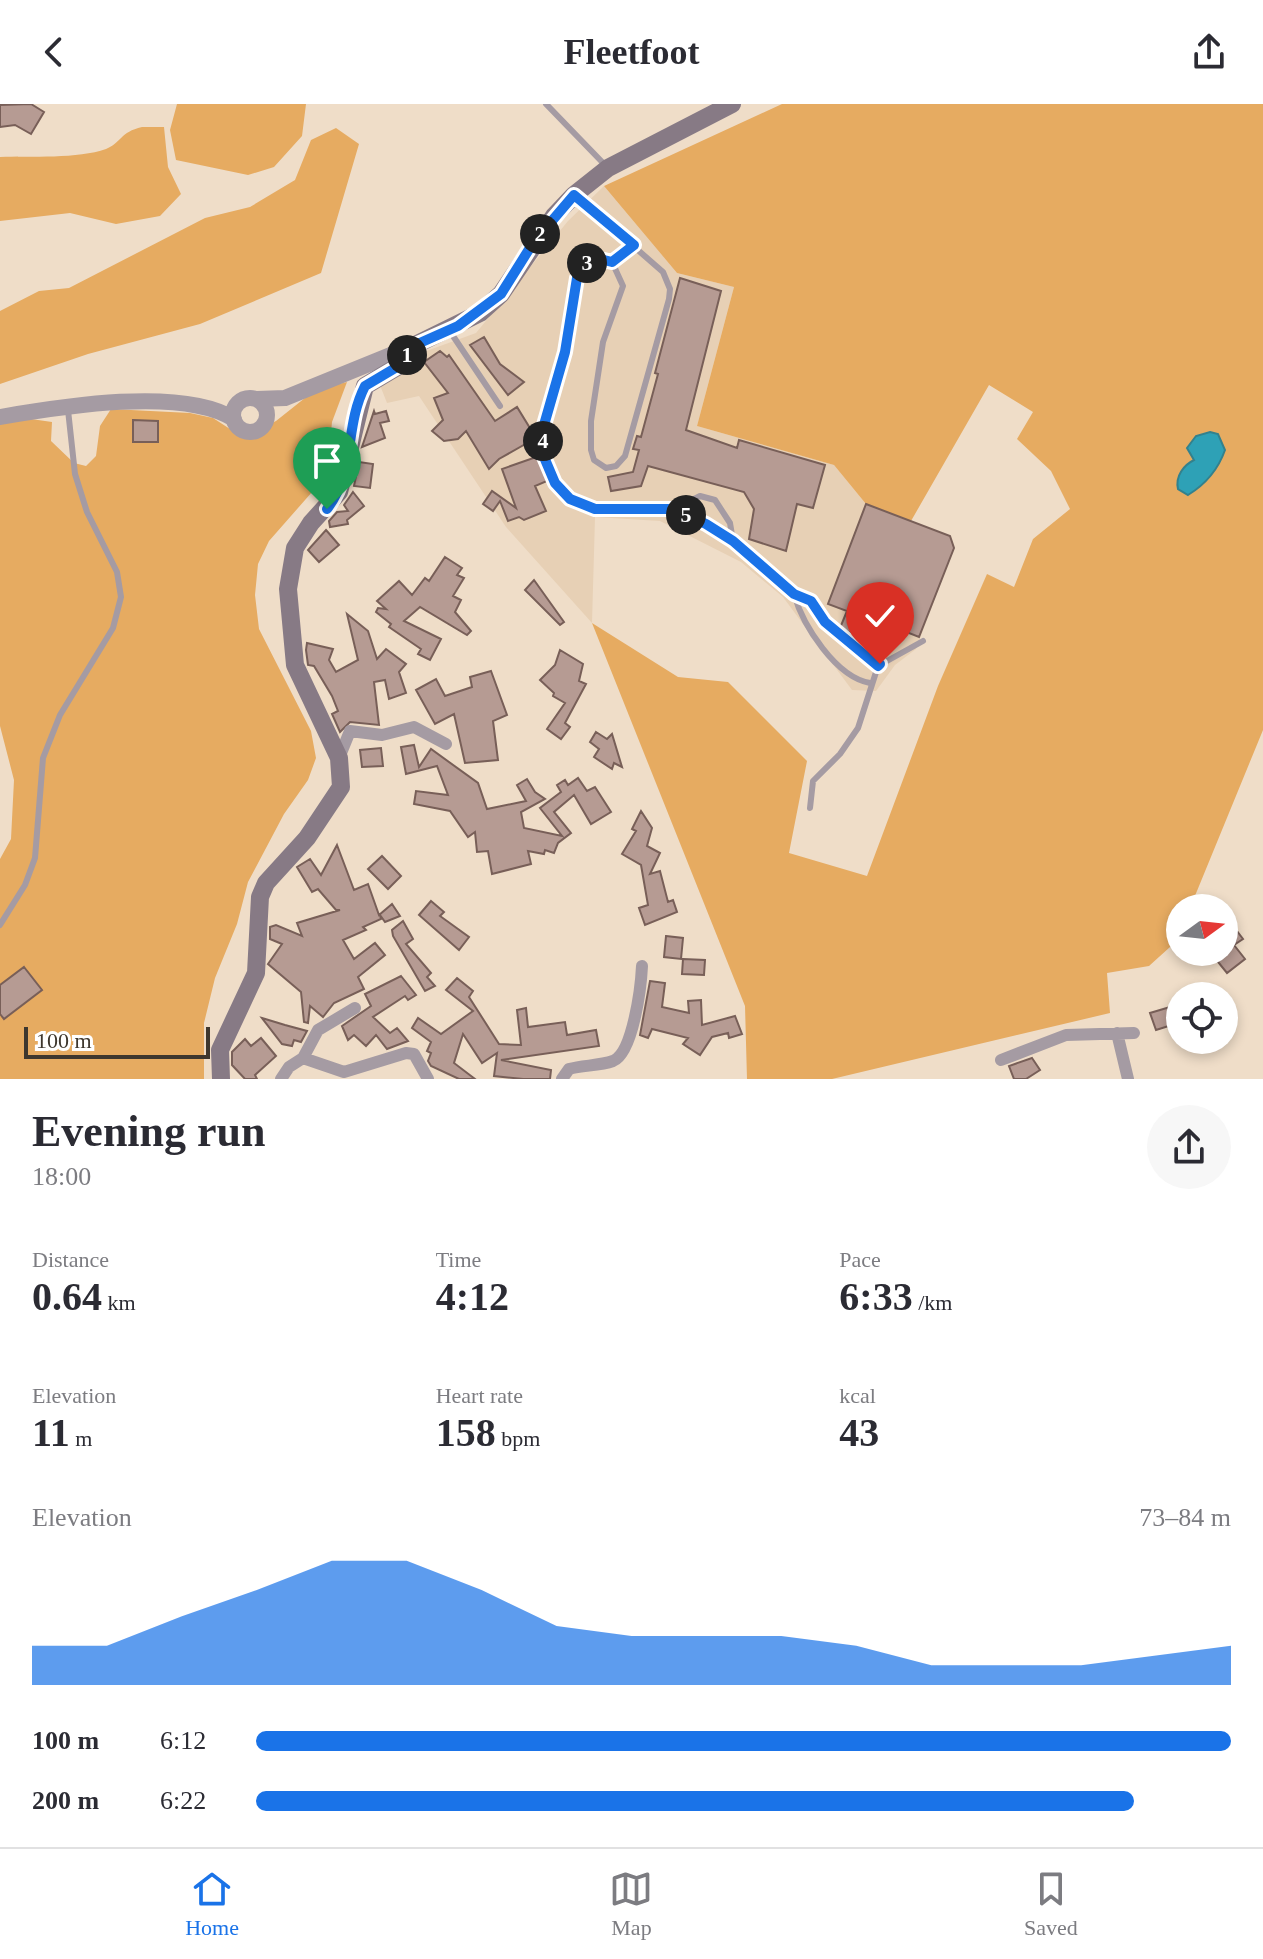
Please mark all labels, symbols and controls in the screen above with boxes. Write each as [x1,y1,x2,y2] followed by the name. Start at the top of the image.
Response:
[32,30,76,74] icon: back
[1187,30,1231,74] icon: share
[564,32,699,72] text: Fleetfoot
[520,214,560,254] pin: 2
[535,221,546,246] text: 2
[567,243,607,283] pin: 3
[582,250,593,275] text: 3
[387,335,427,375] pin: 1
[402,342,413,367] text: 1
[523,421,563,461] pin: 4
[293,427,361,509] pin
[538,428,549,453] text: 4
[305,439,349,483] icon: arrive
[666,495,706,535] pin: 5
[681,502,692,527] text: 5
[846,582,914,664] pin
[858,594,902,638] icon: check
[1166,894,1238,966] north arrow
[1166,894,1238,1054] map controls
[1166,982,1238,1054] button: locate
[24,1023,210,1059] scale bar
[36,1028,92,1053] text: 100 m
[1147,1105,1231,1189] button: share
[32,1107,266,1156] text: Evening run
[32,1162,91,1191] text: 18:00
[32,1247,109,1272] text: Distance
[436,1247,481,1272] text: Time
[839,1247,881,1272] text: Pace
[32,1274,102,1319] text: 0.64
[436,1274,509,1319] text: 4:12
[839,1274,913,1319] text: 6:33
[102,1290,136,1315] text: km
[913,1290,952,1315] text: /km
[32,1383,116,1408] text: Elevation
[436,1383,523,1408] text: Heart rate
[839,1383,876,1408] text: kcal
[32,1410,70,1455] text: 11
[436,1410,496,1455] text: 158
[839,1410,879,1455] text: 43
[70,1426,92,1451] text: m
[496,1426,540,1451] text: bpm
[32,1503,132,1532] text: Elevation
[1139,1503,1231,1532] text: 73–84 m
[32,1726,99,1755] text: 100 m
[160,1726,206,1755] text: 6:12
[32,1786,99,1815] text: 200 m
[160,1786,206,1815] text: 6:22
[185,1867,239,1941] tab: Home
[609,1867,653,1941] tab: Map
[1024,1867,1078,1941] tab: Saved

